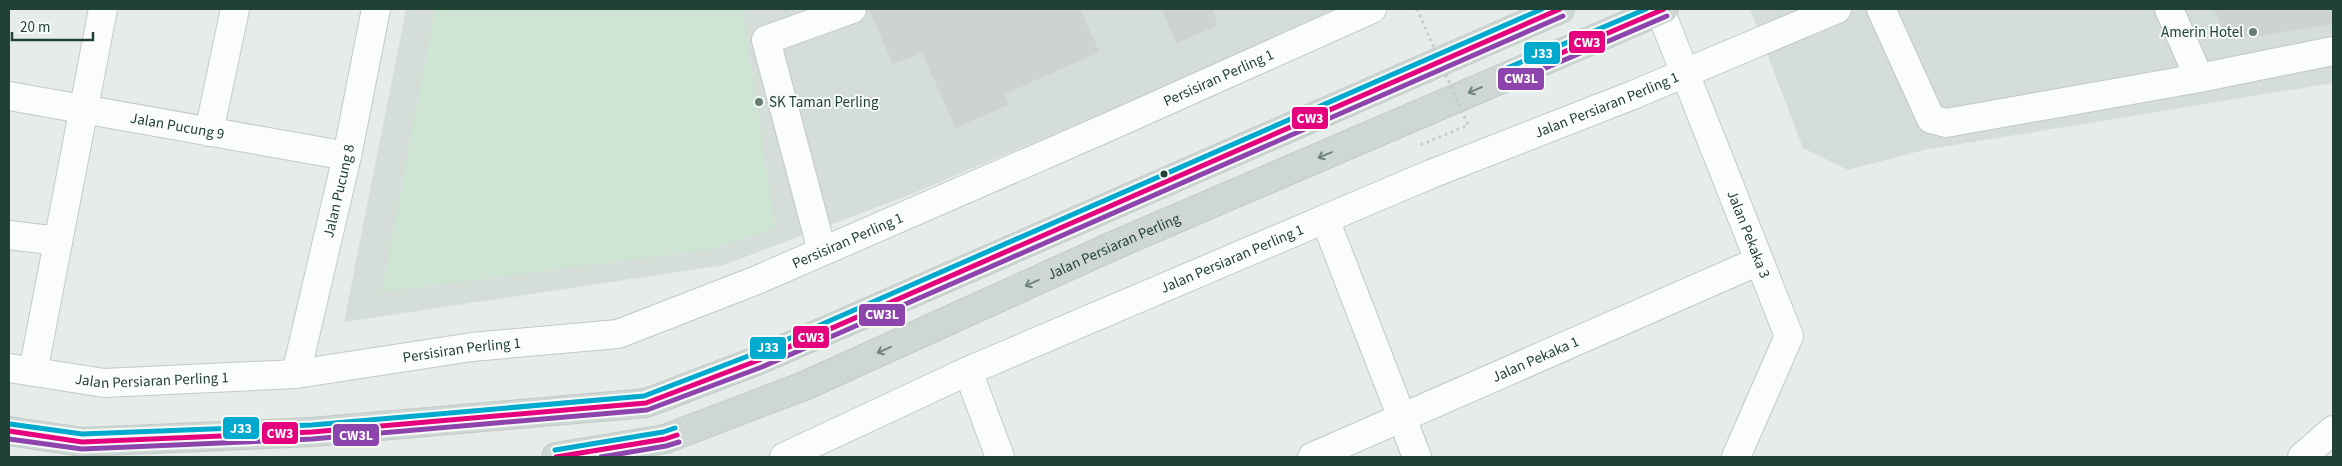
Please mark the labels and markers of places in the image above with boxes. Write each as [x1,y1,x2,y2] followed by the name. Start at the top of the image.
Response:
[2161,22,2243,43] place label: Amerin Hotel
[2247,26,2259,38] marker: Amerin Hotel
[769,92,879,113] place label: SK Taman Perling
[753,96,765,108] marker: SK Taman Perling
[1159,169,1169,179] unlabelled marker

